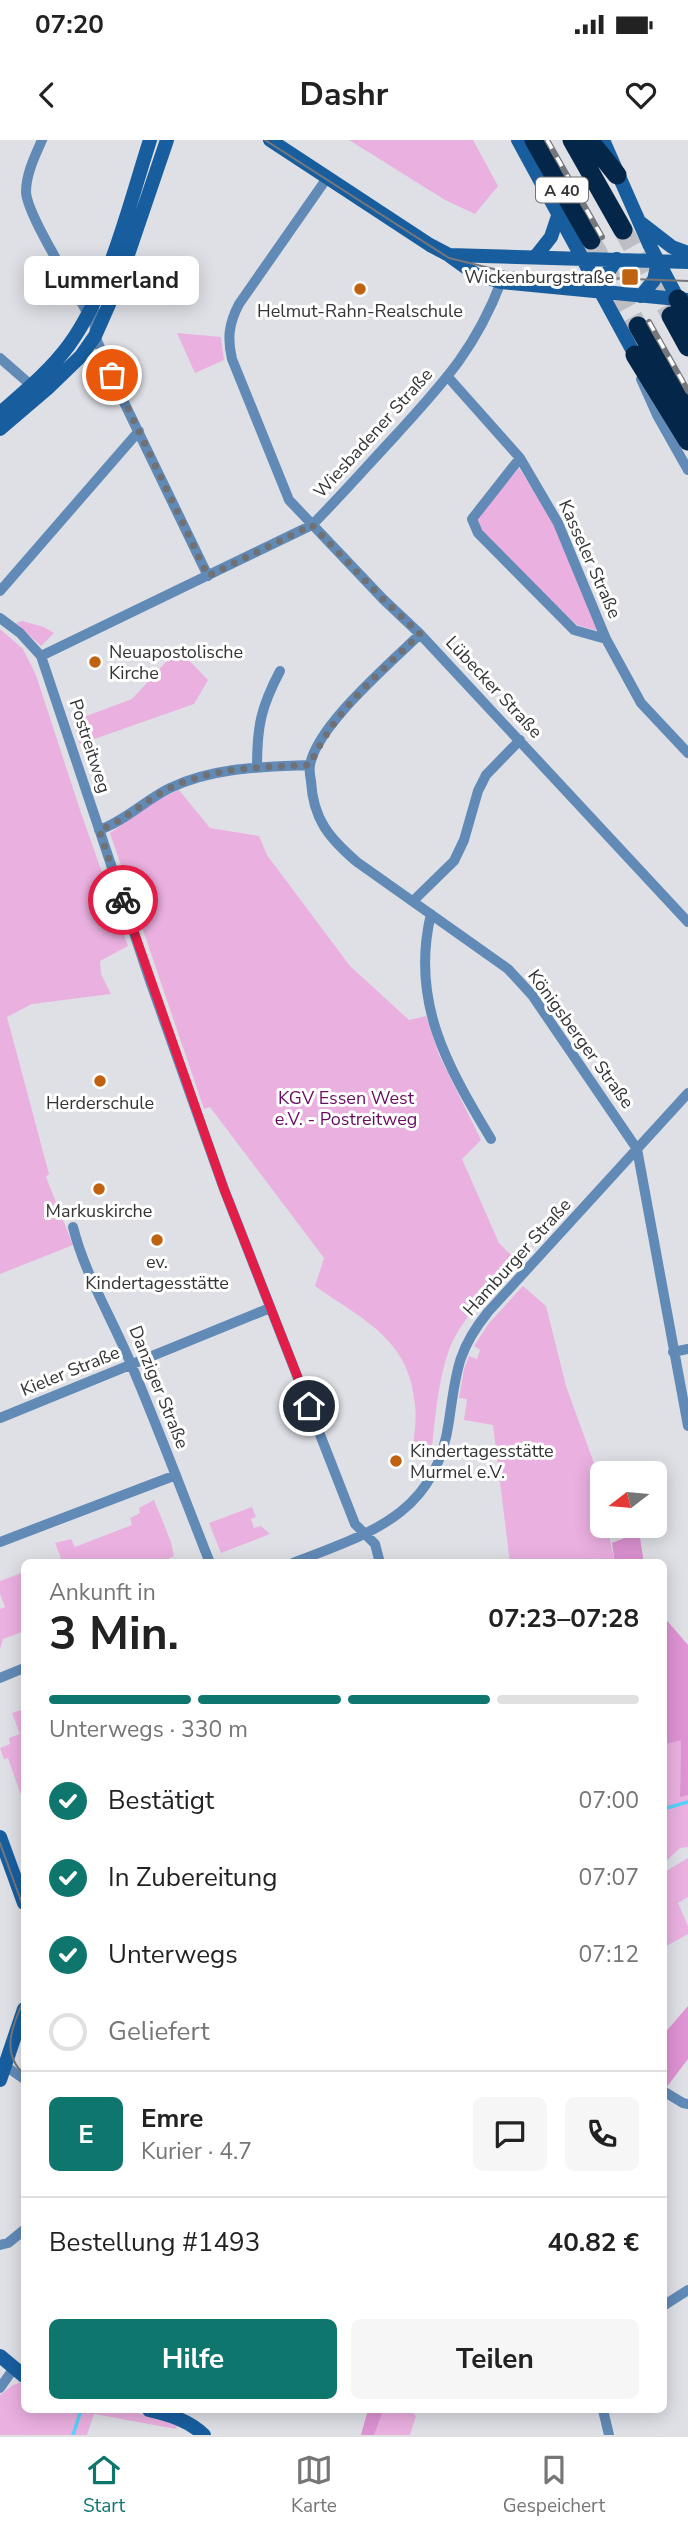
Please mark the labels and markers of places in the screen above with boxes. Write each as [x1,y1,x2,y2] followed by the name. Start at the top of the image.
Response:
[24,256,200,305] callout: Lummerland
[464,265,614,289] place label: Wickenburgstraße
[620,267,640,287] marker: Wickenburgstraße
[352,281,368,297] marker: Helmut-Rahn-Realschule
[257,299,463,323] place label: Helmut-Rahn-Realschule
[82,345,142,405] pin
[109,640,243,685] place label: Neuapostolische Kirche
[87,654,103,670] marker: Neuapostolische Kirche
[92,1073,108,1089] marker: Herderschule
[46,1091,154,1115] place label: Herderschule
[91,1181,107,1197] marker: Markuskirche
[46,1199,152,1223] place label: Markuskirche
[149,1232,165,1248] marker: ev. Kindertagesstätte
[85,1250,229,1295] place label: ev. Kindertagesstätte
[279,1376,339,1436] pin
[410,1439,554,1484] place label: Kindertagesstätte Murmel e.V.
[388,1453,404,1469] marker: Kindertagesstätte Murmel e.V.

